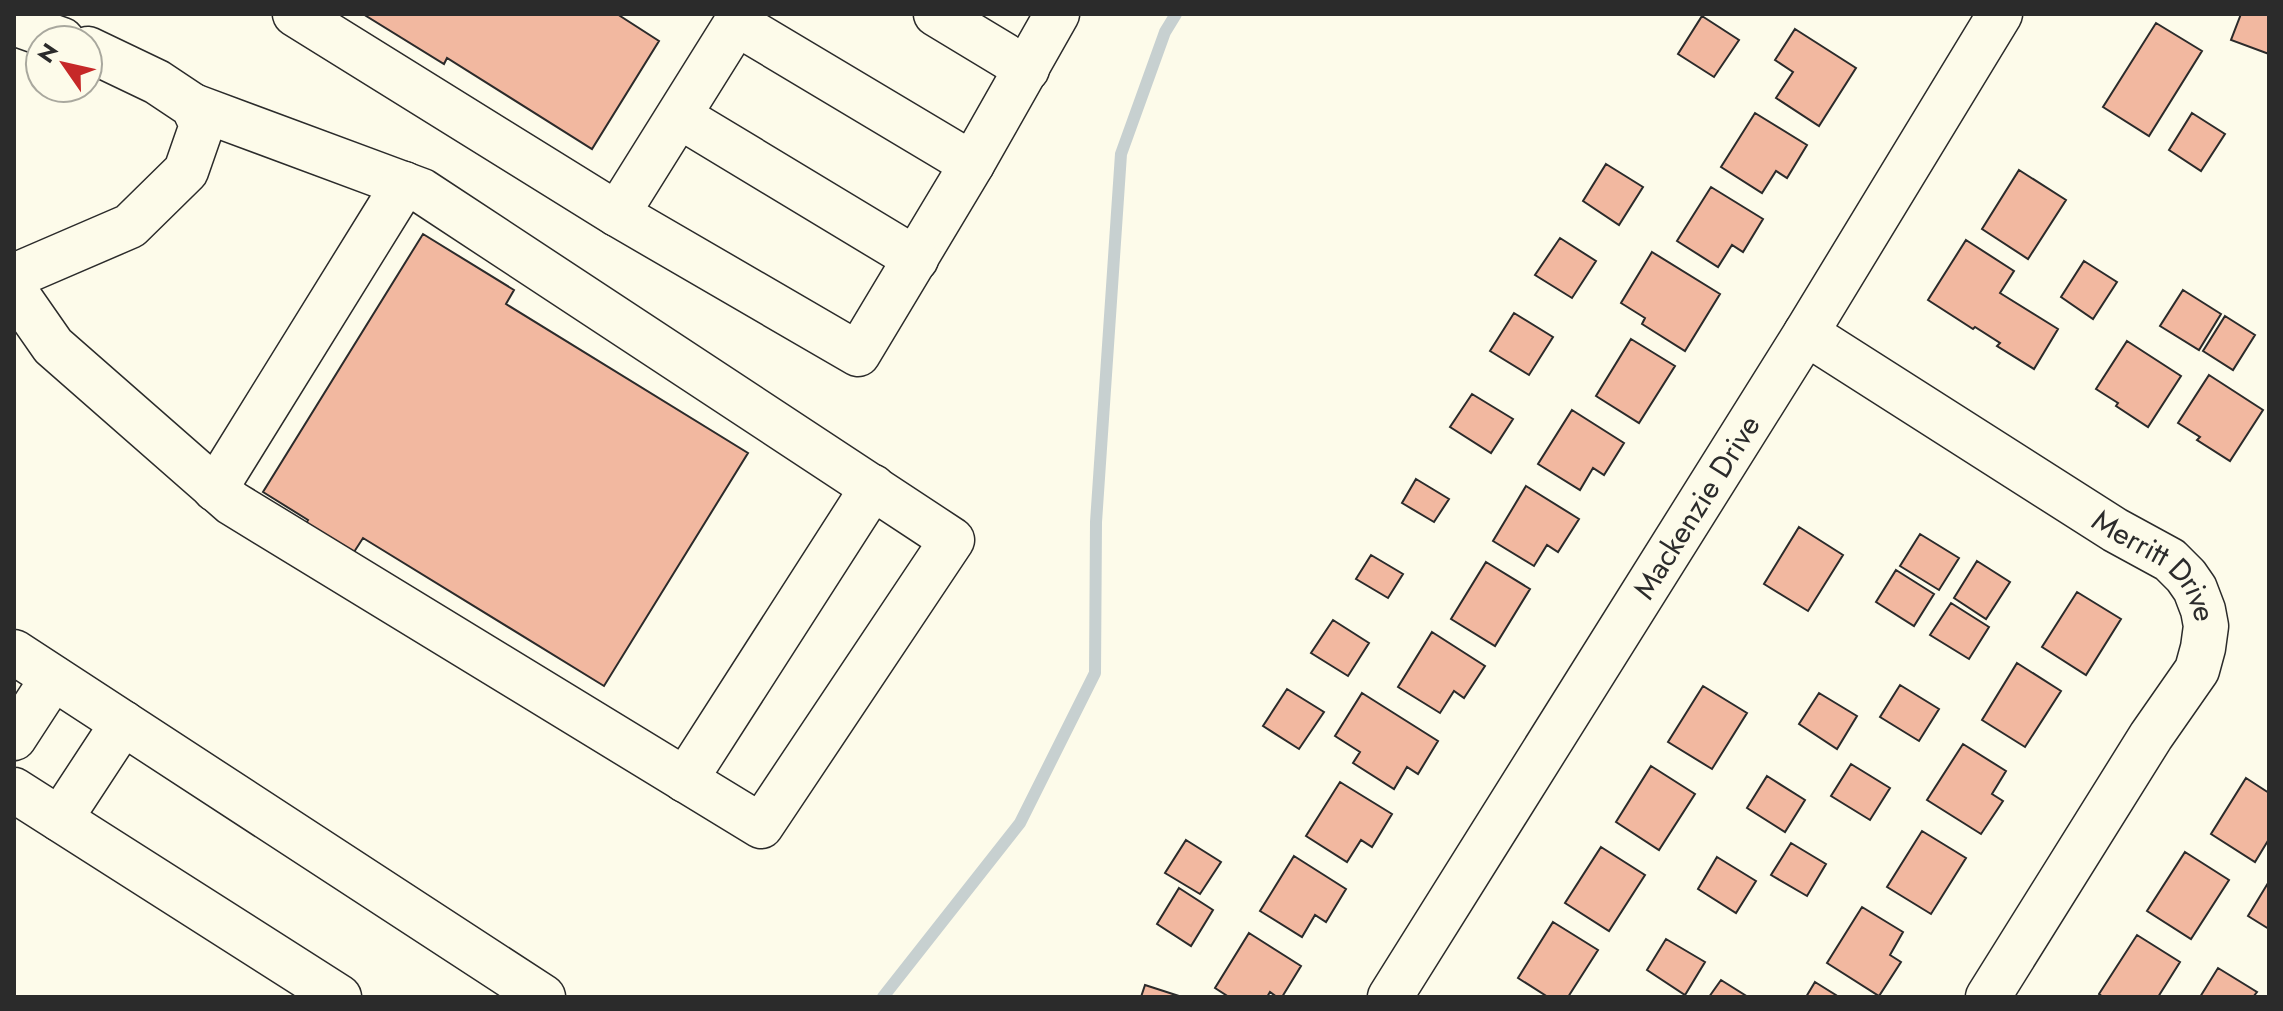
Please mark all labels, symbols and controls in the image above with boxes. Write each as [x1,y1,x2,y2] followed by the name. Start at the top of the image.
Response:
[24,24,104,104] north arrow
[29,37,66,69] text: N
[1623,407,1770,607] street label: Mackenzie Drive
[2084,499,2227,625] street label: Merritt Drive

